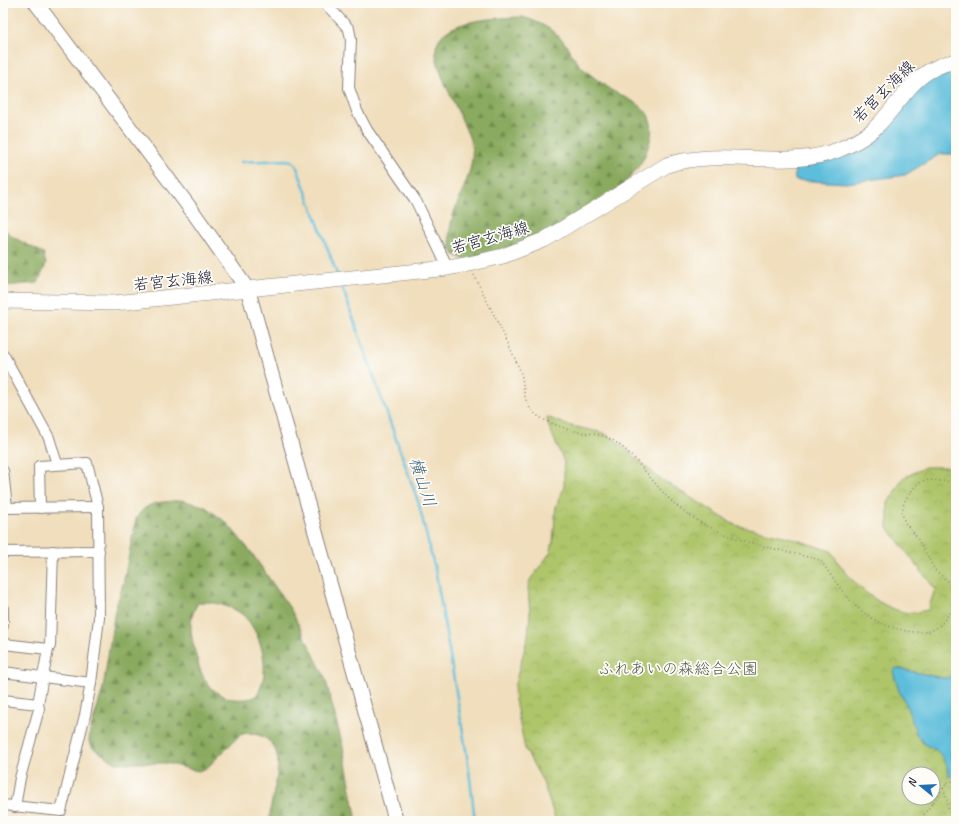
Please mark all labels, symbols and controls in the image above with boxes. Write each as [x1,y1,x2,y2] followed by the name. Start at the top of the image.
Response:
[848,56,919,127] street label: 若宮玄海線
[449,217,531,259] street label: 若宮玄海線
[132,267,214,295] street label: 若宮玄海線
[405,455,440,510] water label: 横山川
[598,659,758,679] park label: ふれあいの森総合公園
[901,766,941,806] north arrow
[904,775,920,788] text: N

